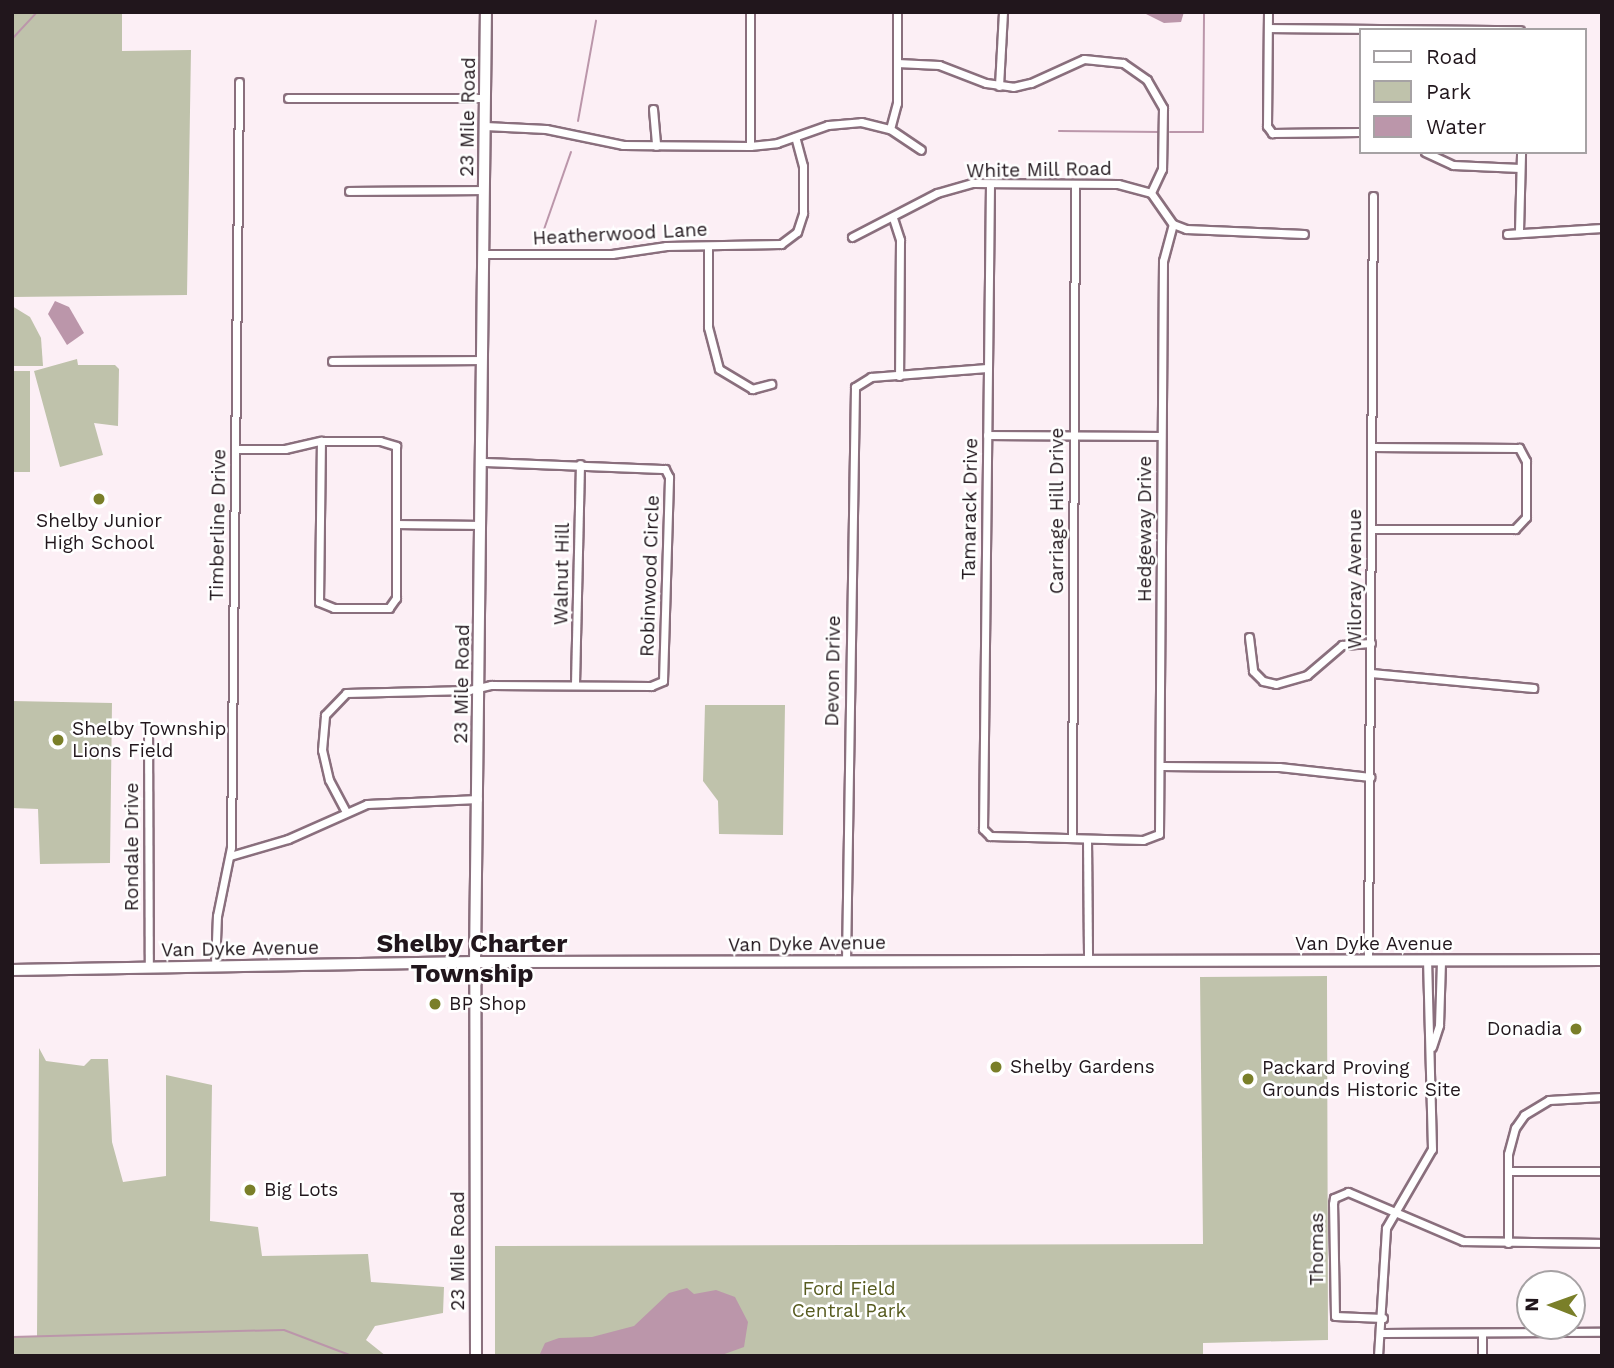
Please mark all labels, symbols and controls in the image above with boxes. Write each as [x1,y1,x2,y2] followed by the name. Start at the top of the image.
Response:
[1358,28,1586,154] legend
[1426,44,1477,69] text: Road
[456,57,480,177] street label: 23 Mile Road
[1426,79,1471,104] text: Park
[1426,114,1486,139] text: Water
[966,157,1112,183] street label: White Mill Road
[532,218,708,250] street label: Heatherwood Lane
[1046,427,1068,595] street label: Carriage Hill Drive
[957,438,983,580] street label: Tamarack Drive
[205,449,231,601] street label: Timberline Drive
[1134,456,1156,602] street label: Hedgeway Drive
[91,491,107,507] marker: Shelby Junior High School
[636,495,664,657] street label: Robinwood Circle
[1344,508,1366,650] street label: Wiloray Avenue
[36,510,162,554] place label: Shelby Junior High School
[550,522,574,626] street label: Walnut Hill
[821,615,845,727] street label: Devon Drive
[450,624,474,744] street label: 23 Mile Road
[72,718,227,762] place label: Shelby Township Lions Field
[50,732,66,748] marker: Shelby Township Lions Field
[121,783,143,911] street label: Rondale Drive
[376,928,568,990] district label: Shelby Charter Township
[727,931,887,957] street label: Van Dyke Avenue
[1295,933,1453,955] street label: Van Dyke Avenue
[160,936,320,962] street label: Van Dyke Avenue
[449,993,527,1015] place label: BP Shop
[427,996,443,1012] marker: BP Shop
[1487,1018,1562,1040] place label: Donadia
[1568,1021,1584,1037] marker: Donadia
[1010,1056,1155,1078] place label: Shelby Gardens
[1262,1057,1461,1101] place label: Packard Proving Grounds Historic Site
[988,1059,1004,1075] marker: Shelby Gardens
[1240,1071,1256,1087] marker: Packard Proving Grounds Historic Site
[264,1179,338,1201] place label: Big Lots
[242,1182,258,1198] marker: Big Lots
[447,1191,469,1311] street label: 23 Mile Road
[1306,1212,1328,1286] street label: Thomas
[1516,1270,1586,1340] north arrow
[792,1278,906,1322] park label: Ford Field Central Park
[1520,1297,1543,1312] text: N

